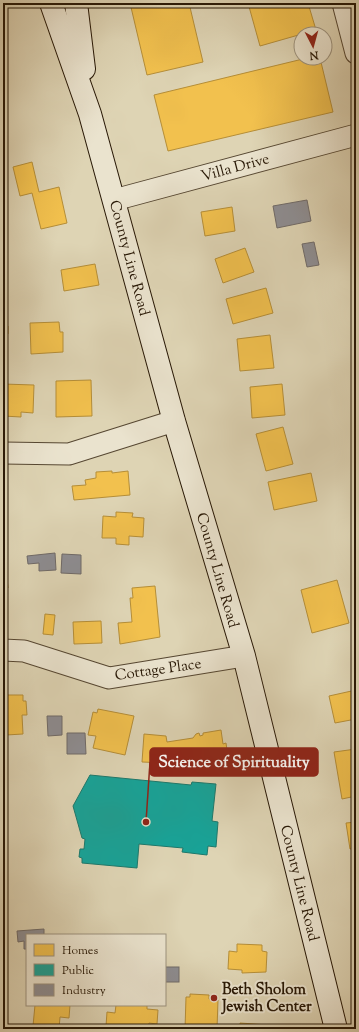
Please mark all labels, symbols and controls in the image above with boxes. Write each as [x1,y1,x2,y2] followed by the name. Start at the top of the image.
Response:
[293,26,333,66] north arrow
[309,46,320,63] text: N
[199,149,272,188] street label: Villa Drive
[103,198,154,319] street label: County Line Road
[190,510,243,631] street label: County Line Road
[114,654,203,687] street label: Cottage Place
[150,748,318,776] callout: Science of Spirituality
[158,752,310,775] text: Science of Spirituality
[274,823,323,944] street label: County Line Road
[26,934,166,1006] legend
[62,942,98,960] text: Homes
[62,962,95,980] text: Public
[221,980,312,1018] place label: Beth Sholom Jewish Center
[62,982,106,1000] text: Industry
[209,993,219,1003] marker: Beth Sholom Jewish Center

